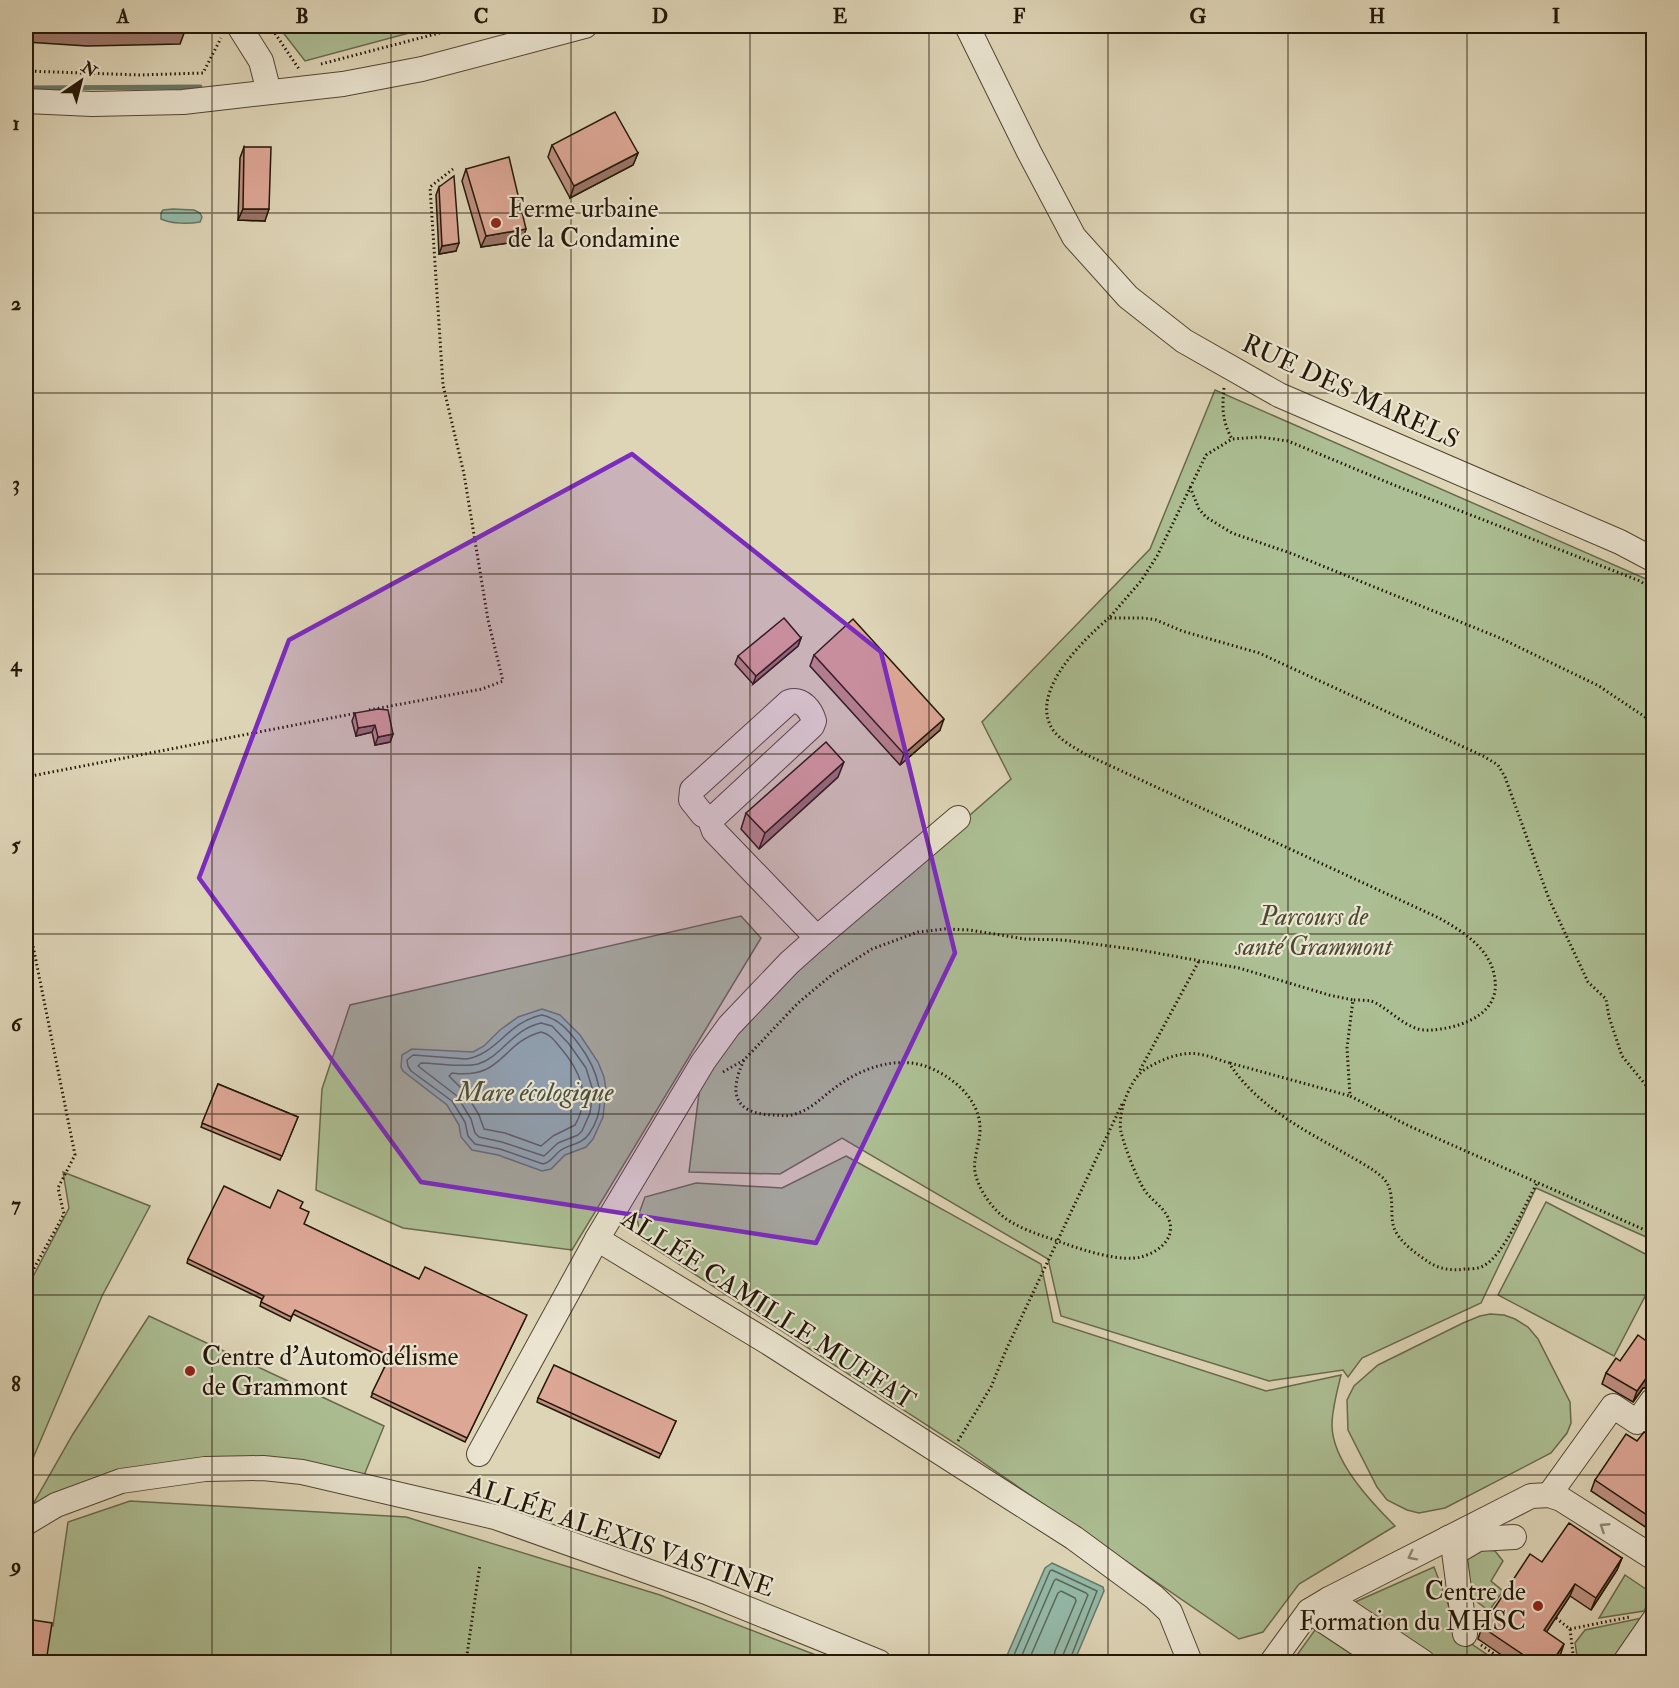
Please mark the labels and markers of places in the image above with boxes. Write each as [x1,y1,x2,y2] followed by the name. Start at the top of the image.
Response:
[508,193,680,255] place label: Ferme urbaine de la Condamine
[489,216,503,230] marker: Ferme urbaine de la Condamine
[202,1341,458,1403] place label: Centre d'Automodélisme de Grammont
[183,1364,197,1378] marker: Centre d'Automodélisme de Grammont
[1299,1576,1526,1638] place label: Centre de Formation du MHSC
[1531,1599,1545,1613] marker: Centre de Formation du MHSC

